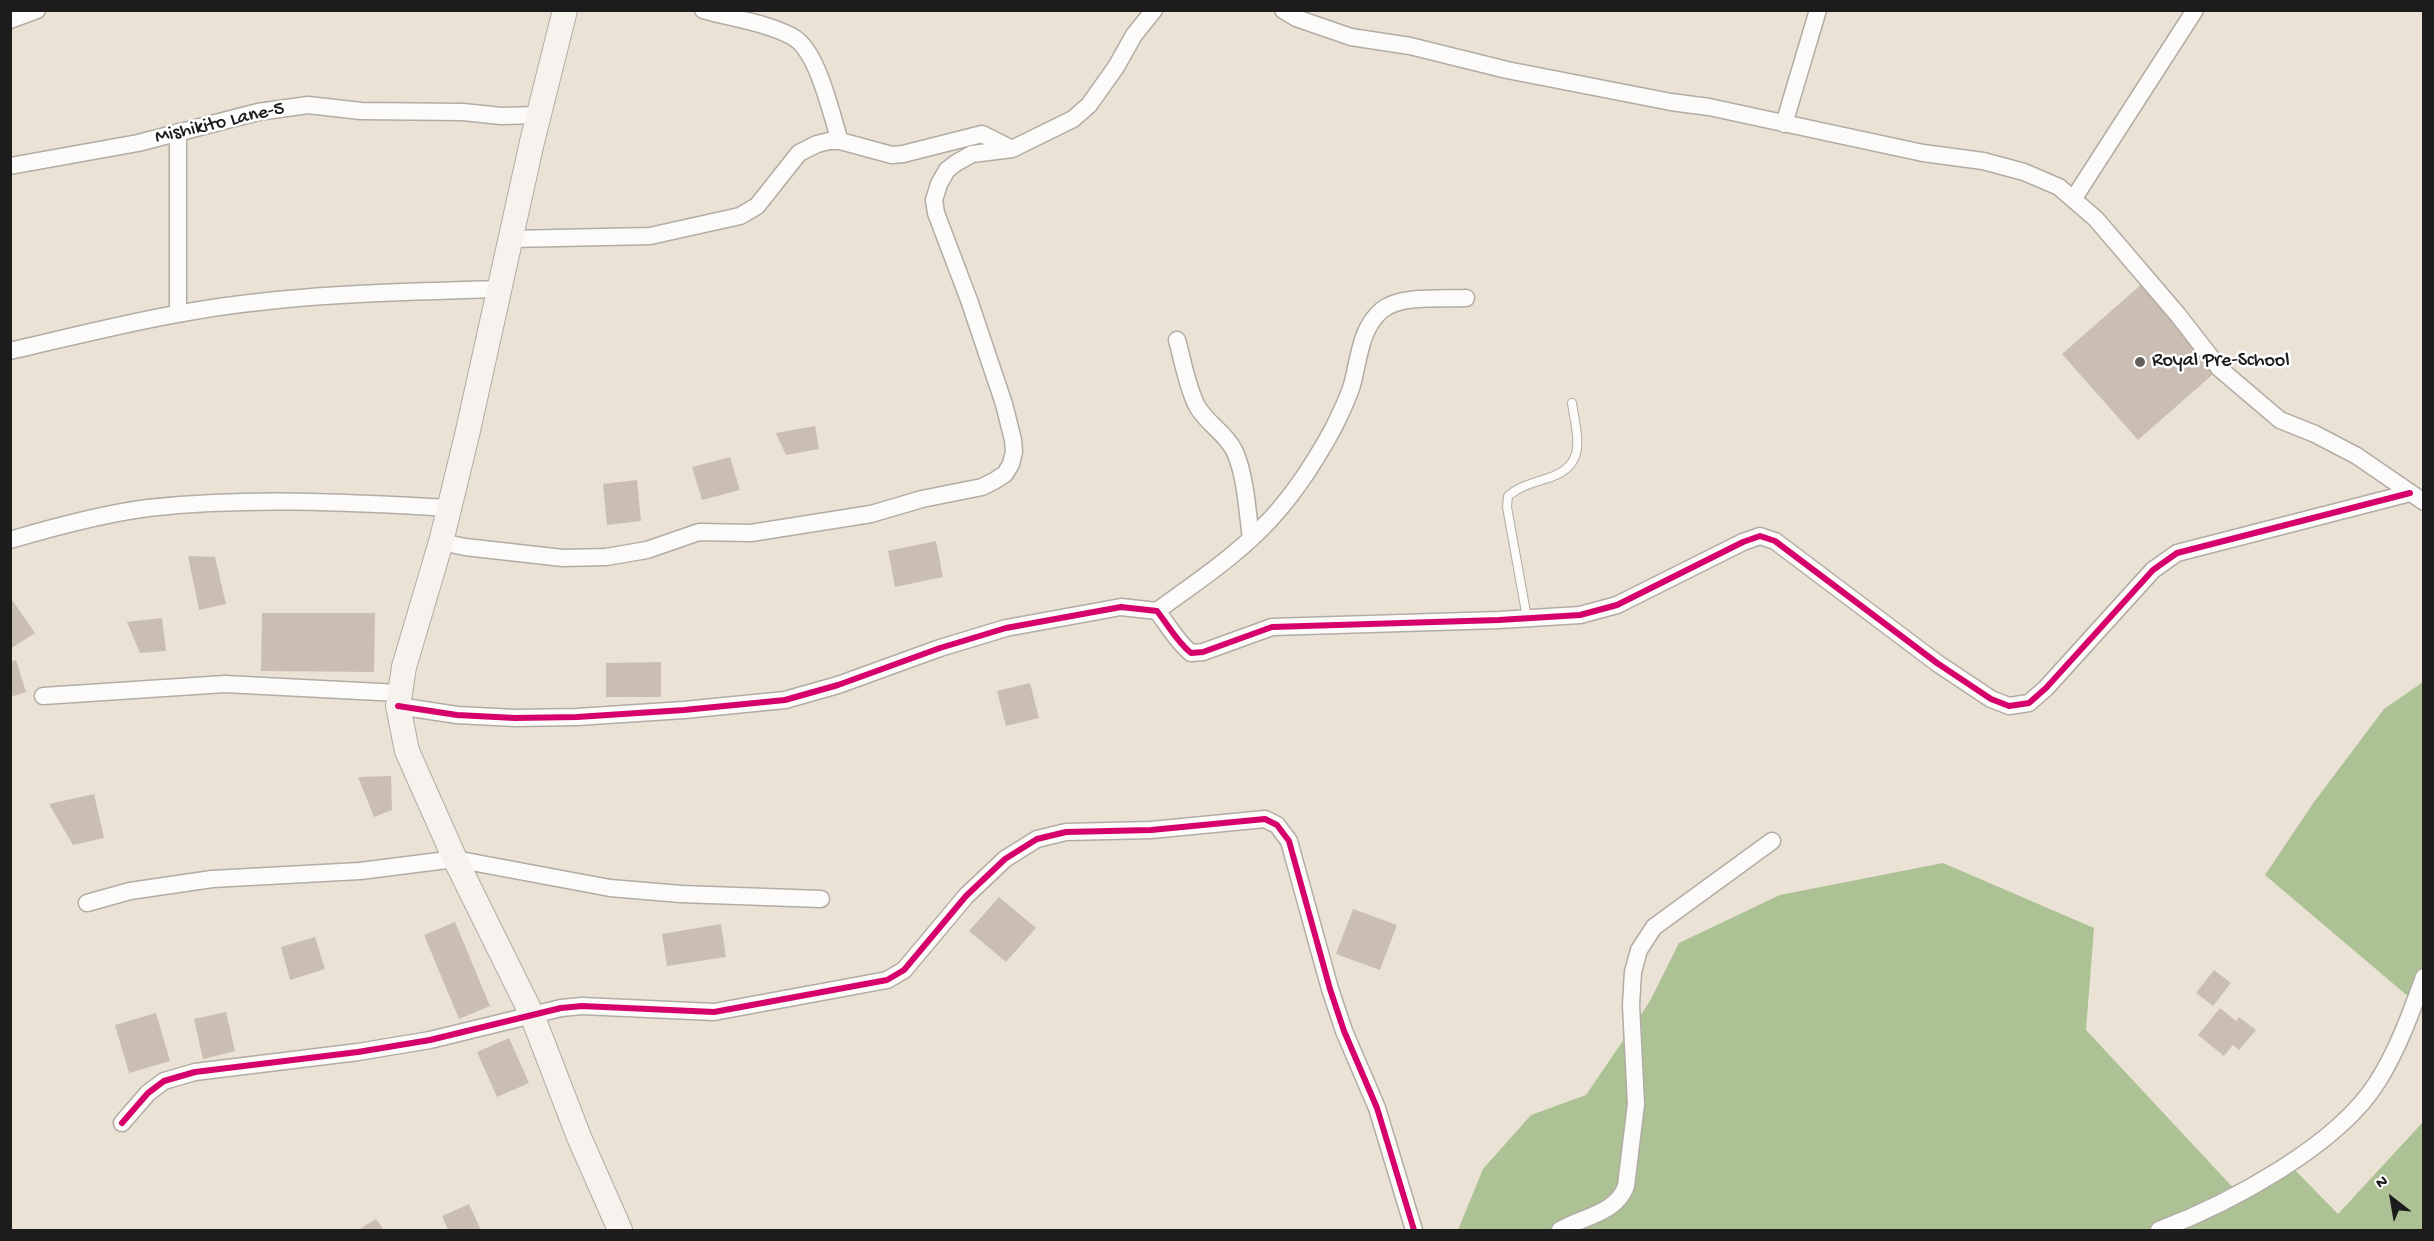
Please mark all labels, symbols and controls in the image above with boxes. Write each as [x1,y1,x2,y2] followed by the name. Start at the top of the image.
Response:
[153,97,287,151] street label: Mishikito Lane-5
[2152,350,2290,374] place label: Royal Pre-School
[2133,355,2147,369] marker: Royal Pre-School
[2362,1169,2422,1229] north arrow
[2373,1172,2392,1194] text: N

